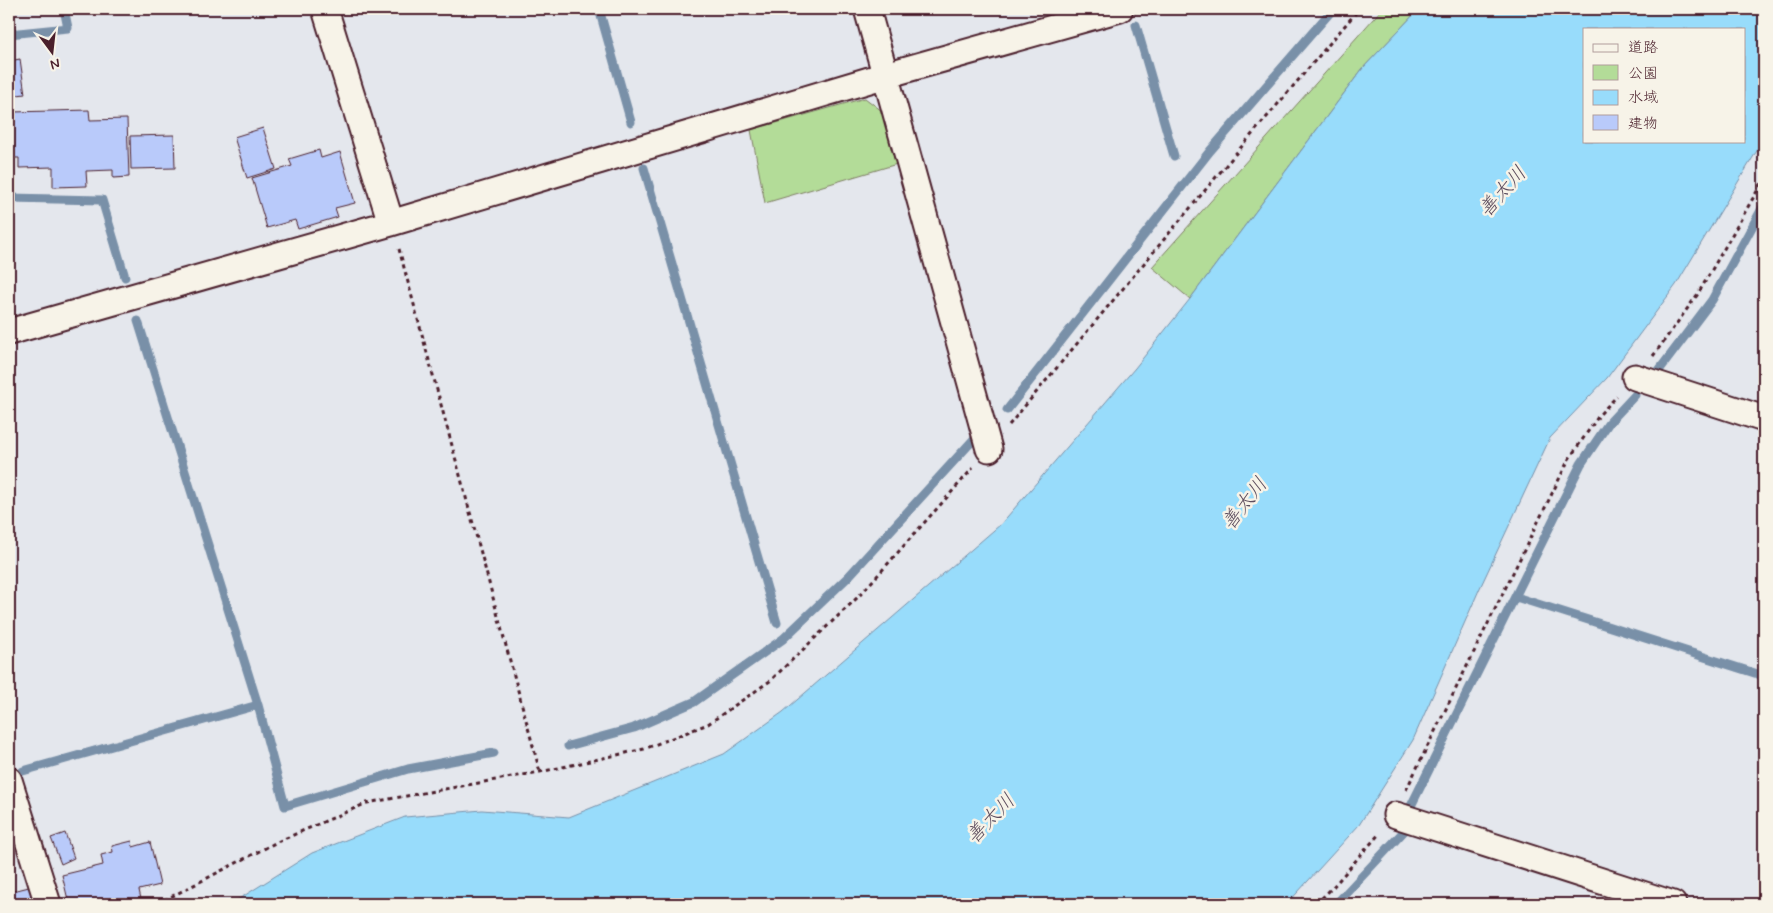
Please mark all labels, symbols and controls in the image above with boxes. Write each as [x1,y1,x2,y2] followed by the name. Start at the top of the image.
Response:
[28,28,78,78] north arrow
[1583,28,1746,142] legend
[1628,38,1658,58] text: 道路
[48,54,62,73] text: N
[1628,64,1658,84] text: 公園
[1628,88,1658,108] text: 水域
[1628,114,1658,134] text: 建物
[1473,161,1533,223] water label: 善太川
[1216,472,1274,536] water label: 善太川
[960,788,1022,850] water label: 善太川

